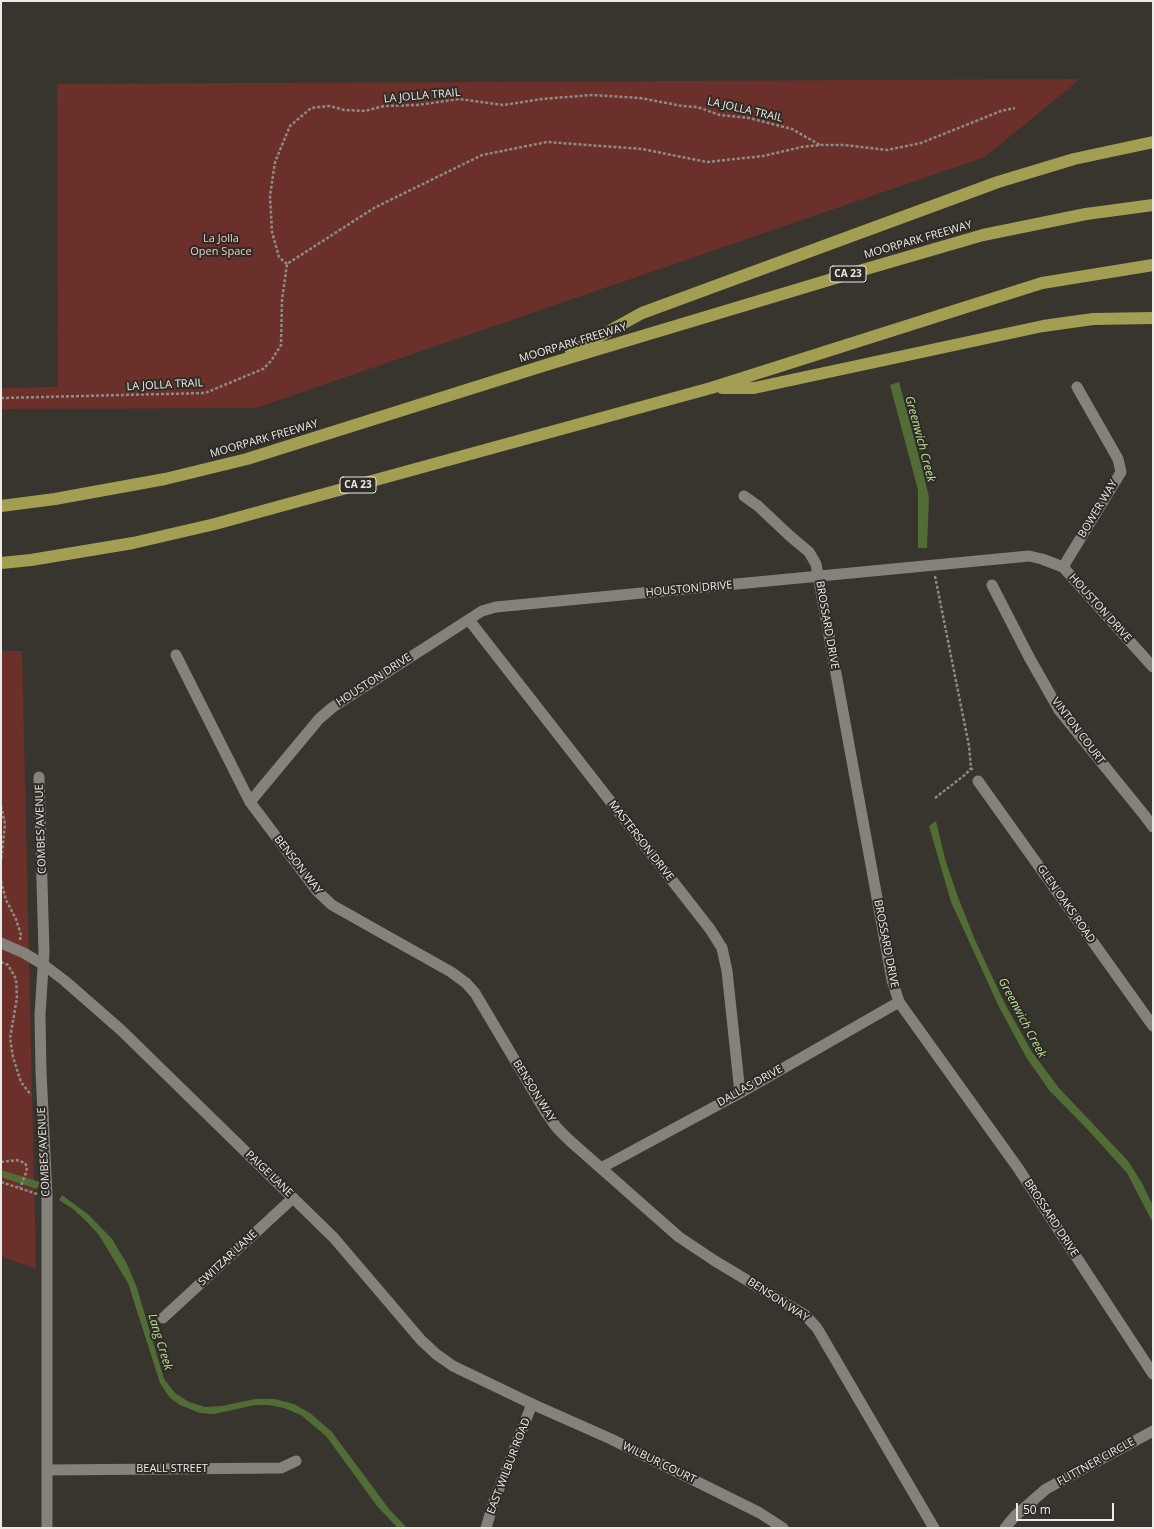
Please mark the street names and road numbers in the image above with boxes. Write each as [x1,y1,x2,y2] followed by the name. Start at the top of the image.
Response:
[383,86,461,106] street label: LA JOLLA TRAIL
[706,95,784,125] street label: LA JOLLA TRAIL
[862,218,974,262] street label: MOORPARK FREEWAY
[830,266,866,282] road number: CA 23
[518,320,628,366] street label: MOORPARK FREEWAY
[126,376,204,394] street label: LA JOLLA TRAIL
[208,417,320,461] street label: MOORPARK FREEWAY
[340,477,376,493] road number: CA 23
[1076,478,1120,540] street label: BOWER WAY
[1066,571,1134,645] street label: HOUSTON DRIVE
[645,579,733,599] street label: HOUSTON DRIVE
[813,580,841,670] street label: BROSSARD DRIVE
[334,651,414,709] street label: HOUSTON DRIVE
[1049,695,1107,767] street label: VINTON COURT
[33,784,49,874] street label: COMBES AVENUE
[606,798,676,884] street label: MASTERSON DRIVE
[271,833,325,897] street label: BENSON WAY
[1034,862,1098,946] street label: GLEN OAKS ROAD
[871,899,901,989] street label: BROSSARD DRIVE
[510,1058,558,1124] street label: BENSON WAY
[715,1063,785,1109] street label: DALLAS DRIVE
[35,1107,53,1197] street label: COMBES AVENUE
[243,1148,295,1200] street label: PAIGE LANE
[1021,1177,1081,1259] street label: BROSSARD DRIVE
[196,1227,260,1289] street label: SWITZAR LANE
[745,1275,811,1325] street label: BENSON WAY
[485,1416,533,1516] street label: EAST WILBUR ROAD
[1055,1435,1137,1489] street label: FLITTNER CIRCLE
[620,1440,698,1486] street label: WILBUR COURT
[136,1462,208,1476] street label: BEALL STREET

